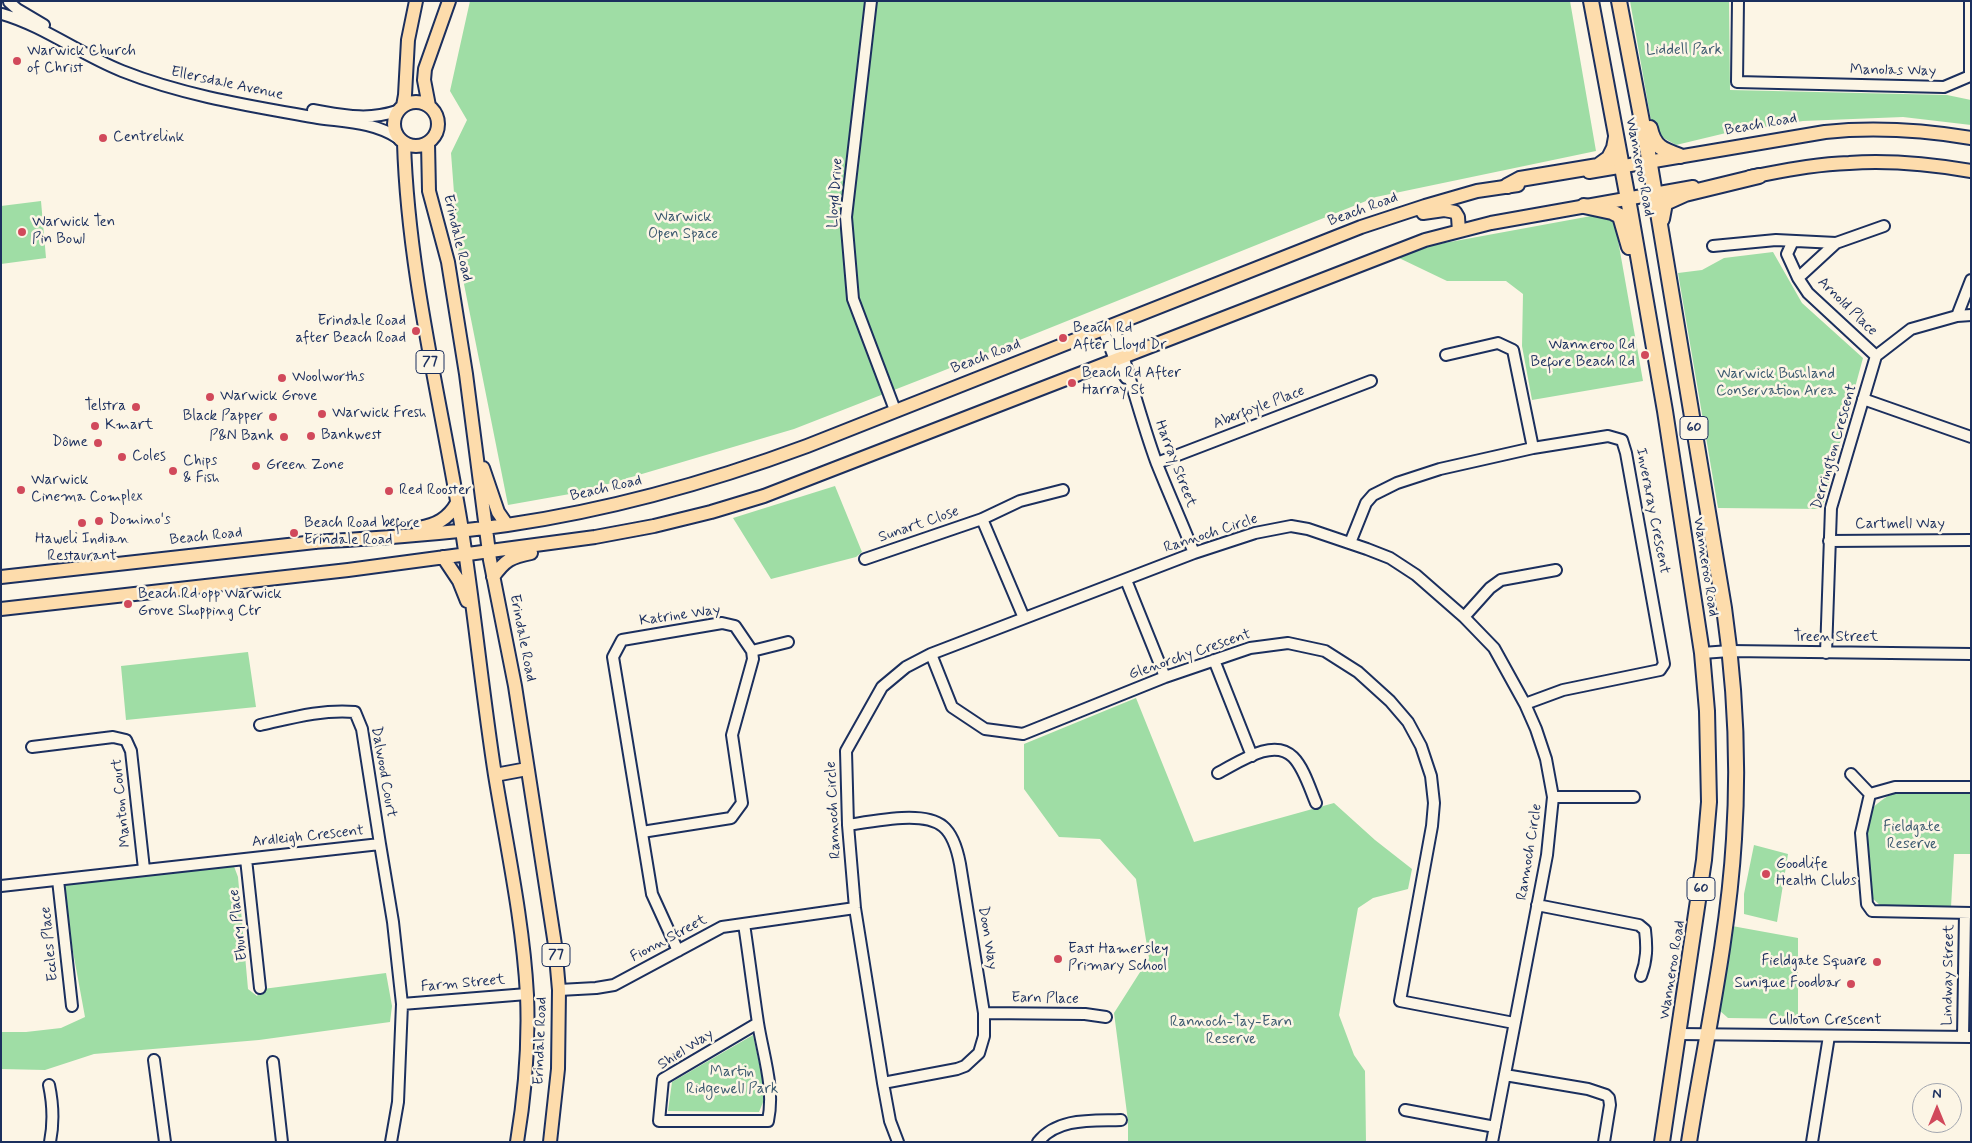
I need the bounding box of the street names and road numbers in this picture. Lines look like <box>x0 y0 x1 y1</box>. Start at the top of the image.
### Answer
street label: Manolas Way <box>1850 61 1936 81</box>
street label: Ellersdale Avenue <box>169 63 285 105</box>
street label: Beach Road <box>1723 110 1799 140</box>
street label: Wanneroo Road <box>1621 116 1657 218</box>
street label: Lloyd Drive <box>825 157 847 229</box>
street label: Beach Road <box>1326 189 1400 231</box>
street label: Erindale Road <box>438 193 476 283</box>
street label: Arnold Place <box>1813 274 1881 340</box>
street label: Beach Road <box>949 336 1023 378</box>
road number: 77 <box>416 351 444 374</box>
street label: Aberfoyle Place <box>1211 382 1307 434</box>
street label: Derrington Crescent <box>1809 382 1861 512</box>
road number: 60 <box>1680 416 1708 439</box>
street label: Harray Street <box>1150 418 1200 510</box>
street label: Inveraray Crescent <box>1631 446 1673 576</box>
street label: Beach Road <box>568 472 644 506</box>
street label: Sunart Close <box>876 503 962 547</box>
street label: Rannoch Circle <box>1162 510 1260 558</box>
street label: Wanneroo Road <box>1688 516 1722 618</box>
street label: Cartmell Way <box>1855 516 1945 534</box>
street label: Beach Road <box>169 524 243 550</box>
street label: Erindale Road <box>505 593 539 683</box>
street label: Katrine Way <box>638 601 722 631</box>
street label: Glenorchy Crescent <box>1127 626 1253 684</box>
street label: Treen Street <box>1794 629 1878 647</box>
street label: Dalwood Court <box>366 725 400 819</box>
street label: Manton Court <box>108 758 136 848</box>
street label: Rannoch Circle <box>822 761 846 859</box>
street label: Rannoch Circle <box>1513 802 1547 902</box>
street label: Ardleigh Crescent <box>251 822 365 852</box>
road number: 60 <box>1687 878 1715 901</box>
street label: Ebury Place <box>226 888 252 962</box>
street label: Doon Way <box>973 905 1001 971</box>
street label: Eccles Place <box>37 906 63 982</box>
street label: Fionn Street <box>628 911 710 967</box>
street label: Wanneroo Road <box>1656 919 1690 1021</box>
street label: Lindway Street <box>1939 924 1959 1026</box>
road number: 77 <box>542 944 570 966</box>
street label: Farm Street <box>420 971 506 997</box>
street label: Earn Place <box>1011 989 1079 1009</box>
street label: Erindale Road <box>530 996 552 1086</box>
street label: Culloton Crescent <box>1769 1012 1881 1030</box>
street label: Shiel Way <box>655 1025 717 1075</box>

